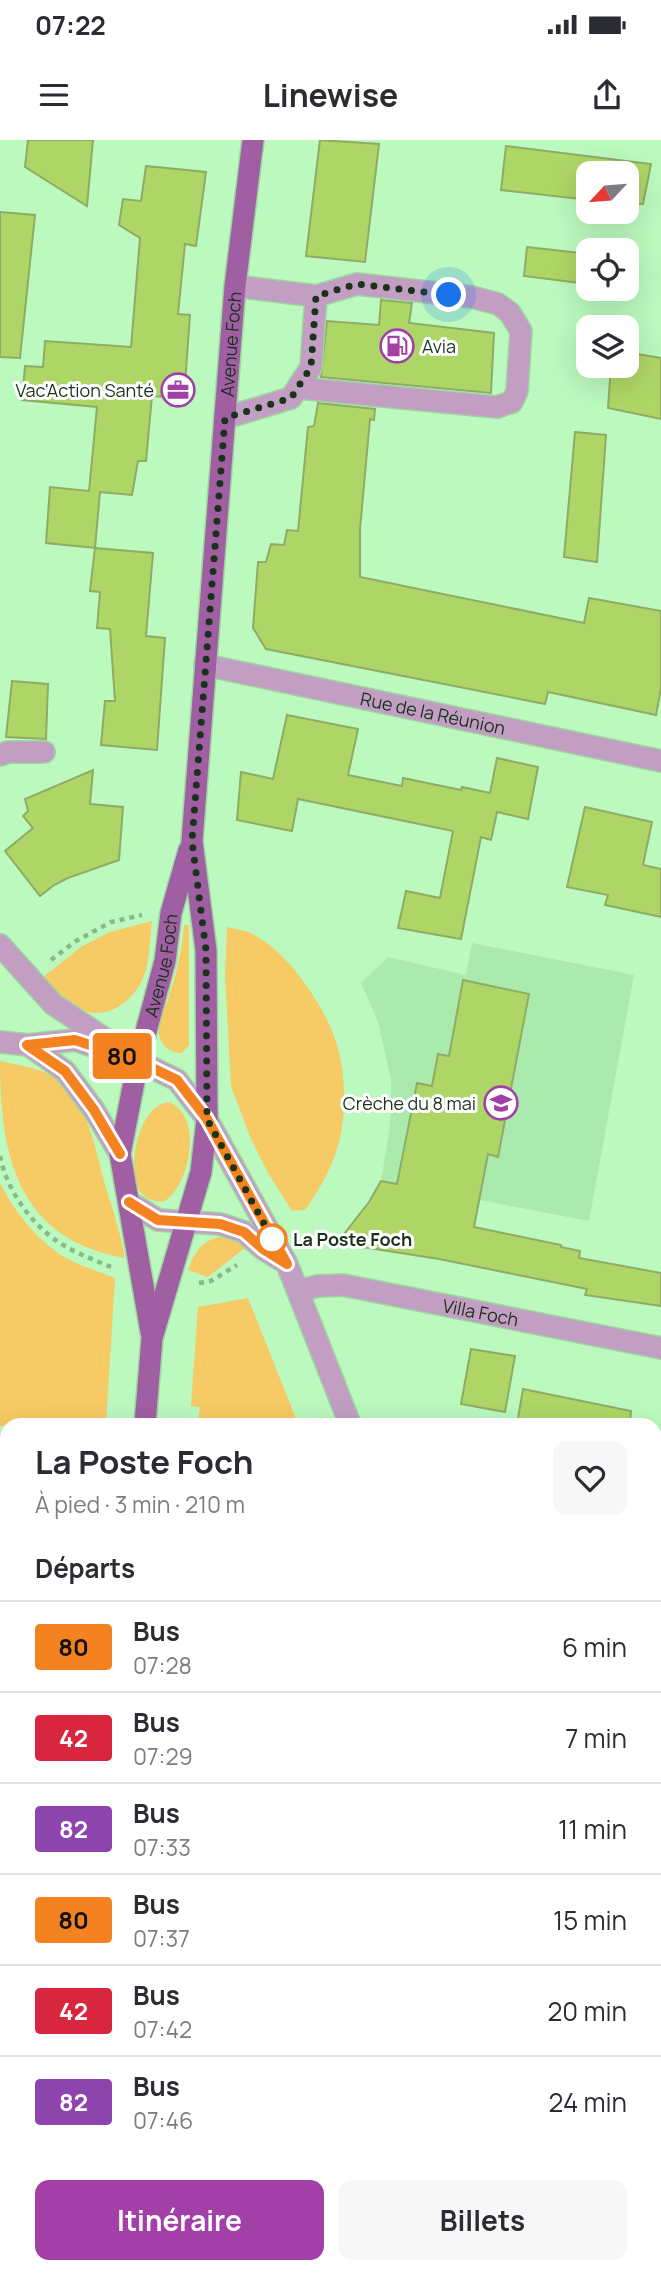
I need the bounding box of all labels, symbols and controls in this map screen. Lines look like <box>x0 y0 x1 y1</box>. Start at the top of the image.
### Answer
text: 07:22 <box>35 7 106 43</box>
text: Linewise <box>263 73 398 117</box>
icon: menu <box>35 76 73 114</box>
icon: share <box>588 76 626 114</box>
north arrow <box>576 161 639 224</box>
map controls <box>576 161 639 378</box>
button: locate <box>576 238 639 301</box>
your location <box>431 277 466 312</box>
street label: Avenue Foch <box>214 291 247 398</box>
button: layers <box>576 315 639 378</box>
fuel station icon: Avia <box>378 327 416 365</box>
place label: Avia <box>422 334 456 358</box>
office icon: Vac'Action Santé <box>159 371 197 409</box>
place label: Vac'Action Santé <box>15 378 154 402</box>
street label: Rue de la Réunion <box>358 686 508 740</box>
street label: Avenue Foch <box>138 912 183 1020</box>
line badge: 80 <box>90 1033 154 1079</box>
text: 80 <box>107 1039 137 1072</box>
school or university icon: Crèche du 8 mai <box>482 1084 520 1122</box>
place label: Crèche du 8 mai <box>343 1091 476 1115</box>
marker: La Poste Foch <box>257 1224 287 1254</box>
place label: La Poste Foch <box>293 1227 412 1251</box>
street label: Villa Foch <box>441 1293 521 1332</box>
text: La Poste Foch <box>35 1439 254 1484</box>
button: heart <box>553 1441 627 1515</box>
text: À pied · 3 min · 210 m <box>35 1488 245 1520</box>
text: Départs <box>35 1550 135 1586</box>
text: Bus <box>133 1613 180 1649</box>
text: 6 min <box>562 1629 627 1665</box>
text: 80 <box>58 1630 89 1663</box>
text: 07:28 <box>133 1649 192 1681</box>
text: Bus <box>133 1704 180 1740</box>
text: 7 min <box>565 1720 627 1756</box>
text: 42 <box>59 1721 88 1754</box>
text: 07:29 <box>133 1740 193 1772</box>
text: Bus <box>133 1795 180 1831</box>
text: 11 min <box>558 1811 627 1847</box>
text: 82 <box>59 1812 88 1845</box>
text: 07:33 <box>133 1831 191 1863</box>
text: Bus <box>133 1886 180 1922</box>
text: 15 min <box>553 1902 627 1938</box>
text: 80 <box>58 1903 89 1936</box>
text: 07:37 <box>133 1922 190 1954</box>
text: Bus <box>133 1977 180 2013</box>
text: 20 min <box>548 1993 627 2029</box>
text: 42 <box>59 1994 88 2027</box>
text: 07:42 <box>133 2013 192 2045</box>
text: Bus <box>133 2068 180 2104</box>
text: 24 min <box>549 2084 627 2120</box>
text: 82 <box>59 2085 88 2118</box>
text: 07:46 <box>133 2104 193 2136</box>
button: Itinéraire <box>35 2180 324 2260</box>
button: Billets <box>338 2180 627 2260</box>

